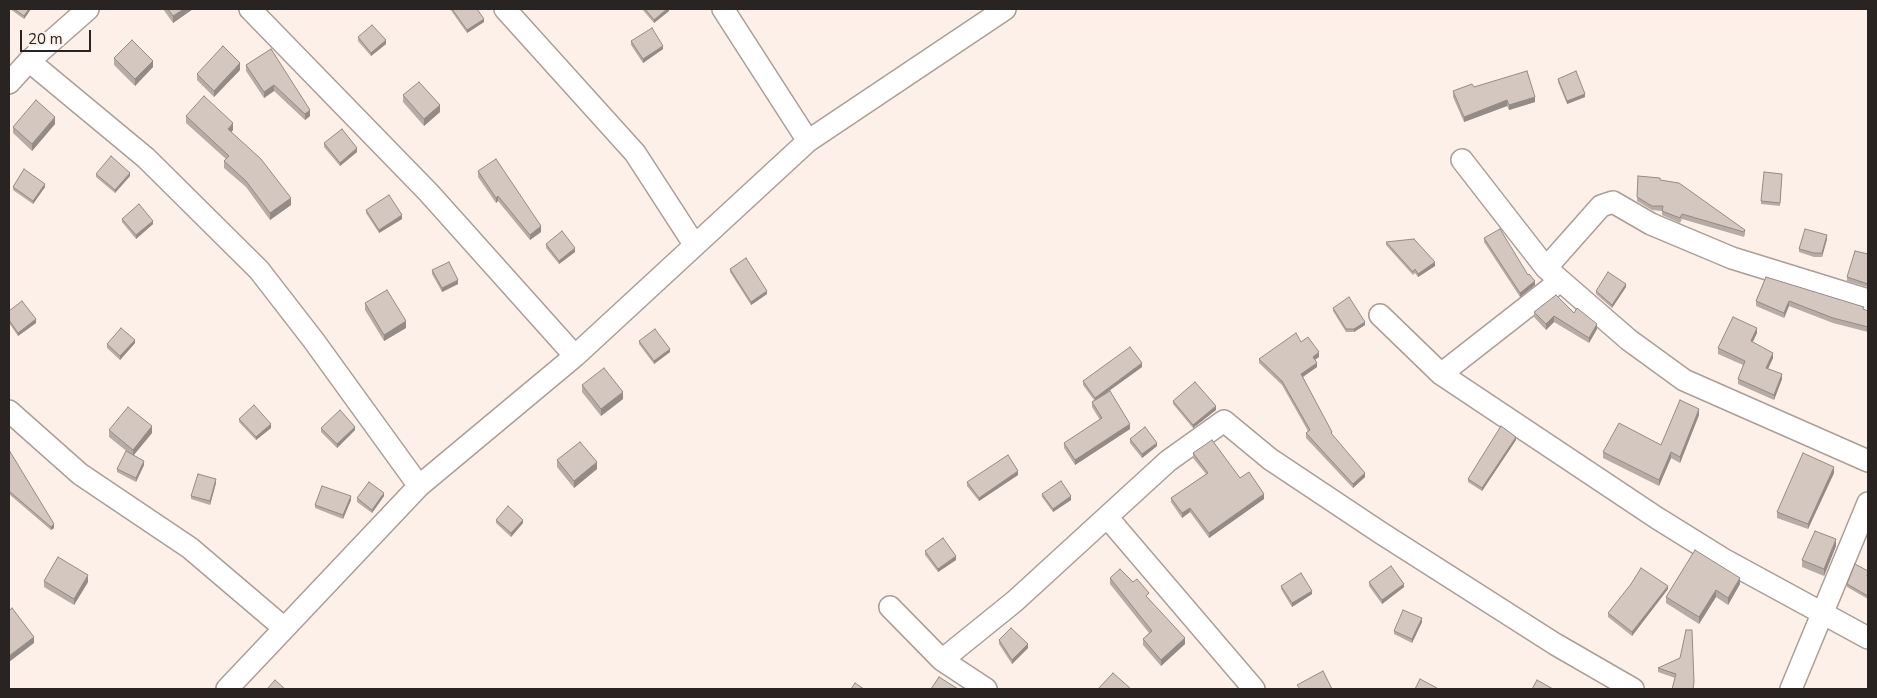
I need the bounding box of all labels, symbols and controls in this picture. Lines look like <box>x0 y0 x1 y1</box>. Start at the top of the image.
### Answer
scale bar <box>22 20 94 52</box>
text: 20 m <box>28 29 63 49</box>

